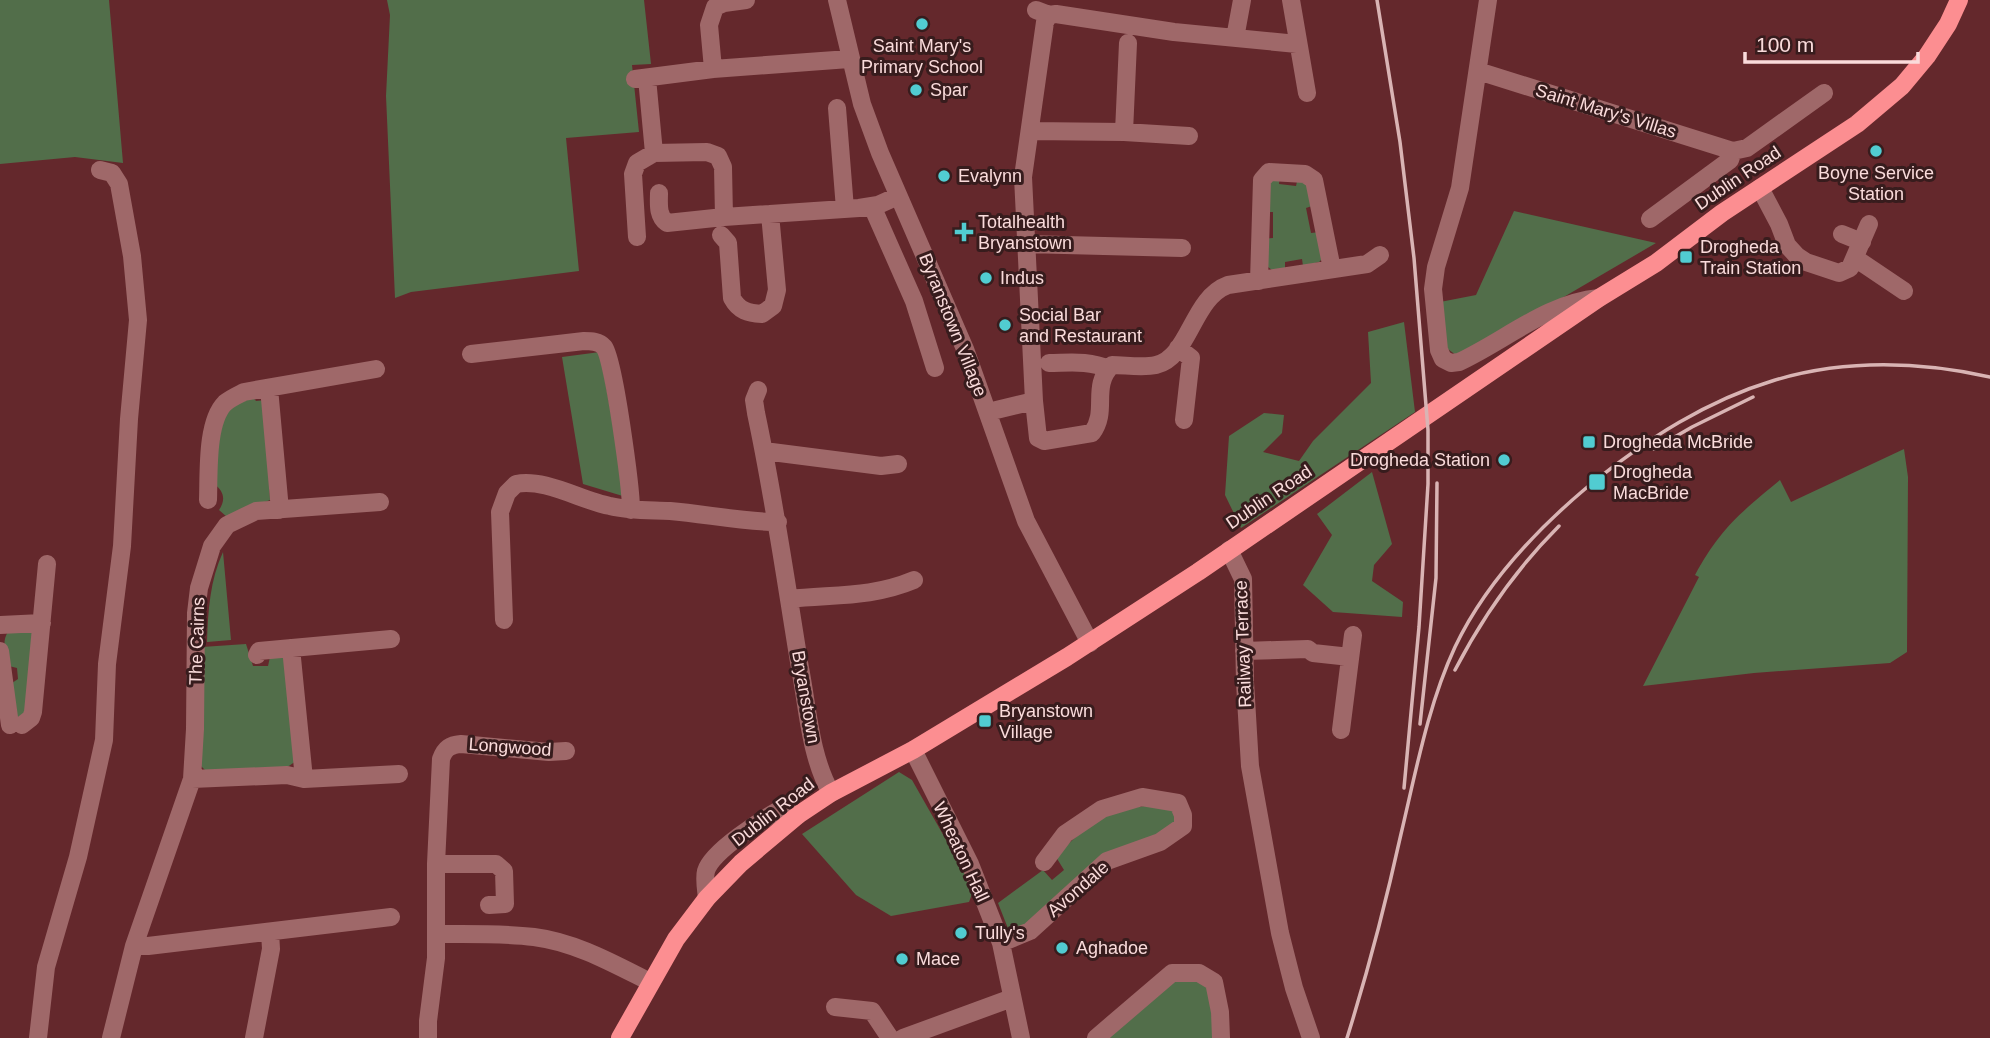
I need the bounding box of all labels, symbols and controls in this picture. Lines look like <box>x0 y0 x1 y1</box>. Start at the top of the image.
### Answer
marker: Saint Mary's Primary School <box>914 16 930 32</box>
scale bar <box>1745 21 1918 65</box>
text: 100 m <box>1756 33 1814 56</box>
place label: Saint Mary's Primary School <box>861 36 983 77</box>
place label: Spar <box>930 80 968 100</box>
street label: Saint Mary's Villas <box>1533 80 1679 142</box>
marker: Spar <box>908 82 924 98</box>
street label: Dublin Road <box>1691 142 1785 214</box>
marker: Boyne Service Station <box>1868 143 1884 159</box>
place label: Boyne Service Station <box>1818 163 1934 204</box>
place label: Evalynn <box>958 166 1022 186</box>
marker: Evalynn <box>936 168 952 184</box>
place label: Totalhealth Bryanstown <box>978 212 1072 253</box>
marker: Totalhealth Bryanstown <box>956 224 972 240</box>
place label: Drogheda Train Station <box>1700 237 1801 278</box>
marker: Drogheda Train Station <box>1678 249 1694 265</box>
street label: Byranstown Village <box>915 250 991 400</box>
place label: Indus <box>1000 268 1044 288</box>
marker: Indus <box>978 270 994 286</box>
place label: Social Bar and Restaurant <box>1019 305 1142 346</box>
marker: Social Bar and Restaurant <box>997 317 1013 333</box>
place label: Drogheda McBride <box>1603 432 1753 452</box>
marker: Drogheda McBride <box>1581 434 1597 450</box>
place label: Drogheda Station <box>1350 450 1490 470</box>
marker: Drogheda Station <box>1496 452 1512 468</box>
street label: Dublin Road <box>1222 461 1316 533</box>
place label: Drogheda MacBride <box>1613 462 1693 503</box>
marker: Drogheda MacBride <box>1587 472 1607 492</box>
street label: Railway Terrace <box>1231 580 1255 708</box>
street label: The Cairns <box>185 597 209 685</box>
street label: Bryanstown <box>788 649 824 745</box>
place label: Bryanstown Village <box>999 701 1093 742</box>
marker: Bryanstown Village <box>977 713 993 729</box>
street label: Longwood <box>468 734 552 760</box>
street label: Dublin Road <box>728 774 818 850</box>
street label: Wheaton Hall <box>929 799 993 905</box>
street label: Avondale <box>1043 857 1113 921</box>
place label: Tully's <box>975 923 1025 943</box>
marker: Tully's <box>953 925 969 941</box>
place label: Aghadoe <box>1076 938 1148 958</box>
marker: Aghadoe <box>1054 940 1070 956</box>
place label: Mace <box>916 949 960 969</box>
marker: Mace <box>894 951 910 967</box>

